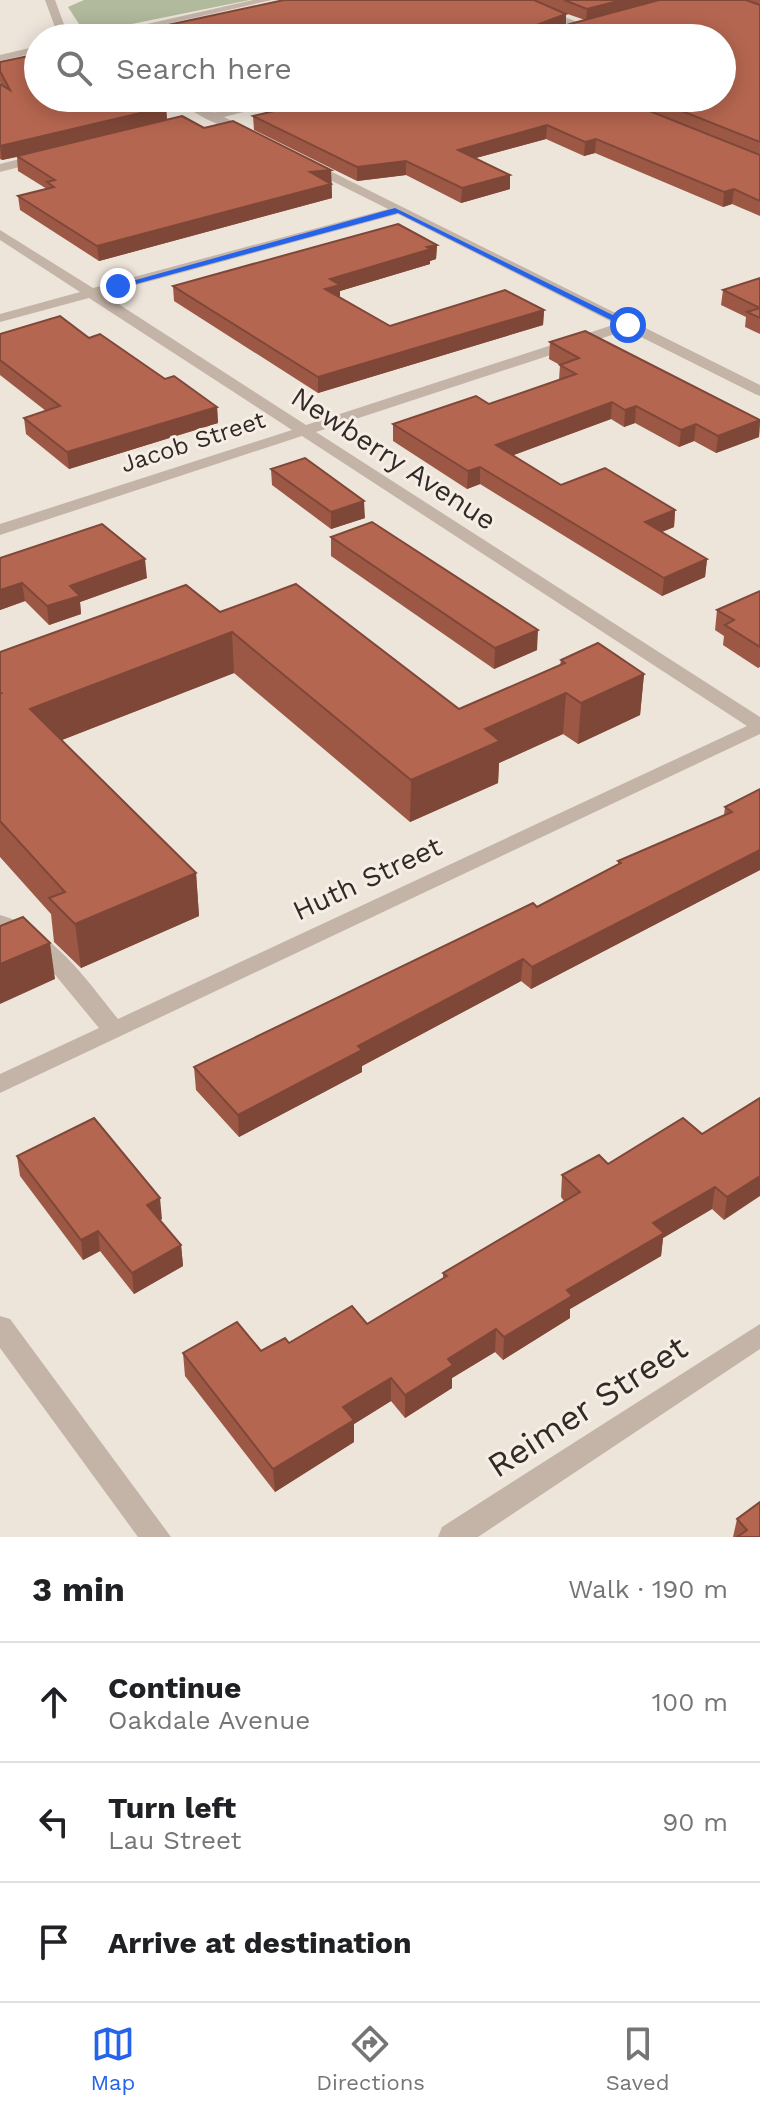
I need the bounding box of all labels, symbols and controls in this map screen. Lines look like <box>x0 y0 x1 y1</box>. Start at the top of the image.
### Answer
search box <box>24 24 736 112</box>
icon: search <box>52 46 96 90</box>
text: Search here <box>116 51 292 86</box>
route end <box>100 268 136 304</box>
route start <box>610 307 646 343</box>
street label: Newberry Avenue <box>285 380 502 537</box>
street label: Jacob Street <box>117 405 269 479</box>
street label: Huth Street <box>288 829 447 927</box>
street label: Reimer Street <box>480 1327 694 1485</box>
text: 3 min <box>32 1569 125 1609</box>
text: Walk · 190 m <box>568 1574 728 1604</box>
text: Continue <box>108 1670 241 1705</box>
icon: ahead <box>32 1680 76 1724</box>
text: 100 m <box>652 1687 728 1717</box>
text: Oakdale Avenue <box>108 1705 310 1735</box>
text: Turn left <box>108 1790 236 1825</box>
icon: left <box>32 1800 76 1844</box>
text: 90 m <box>662 1807 728 1837</box>
text: Lau Street <box>108 1825 241 1855</box>
icon: arrive <box>32 1920 76 1964</box>
text: Arrive at destination <box>108 1925 412 1960</box>
tab: Map <box>90 2022 135 2095</box>
tab: Directions <box>316 2022 425 2095</box>
tab: Saved <box>606 2022 670 2095</box>

